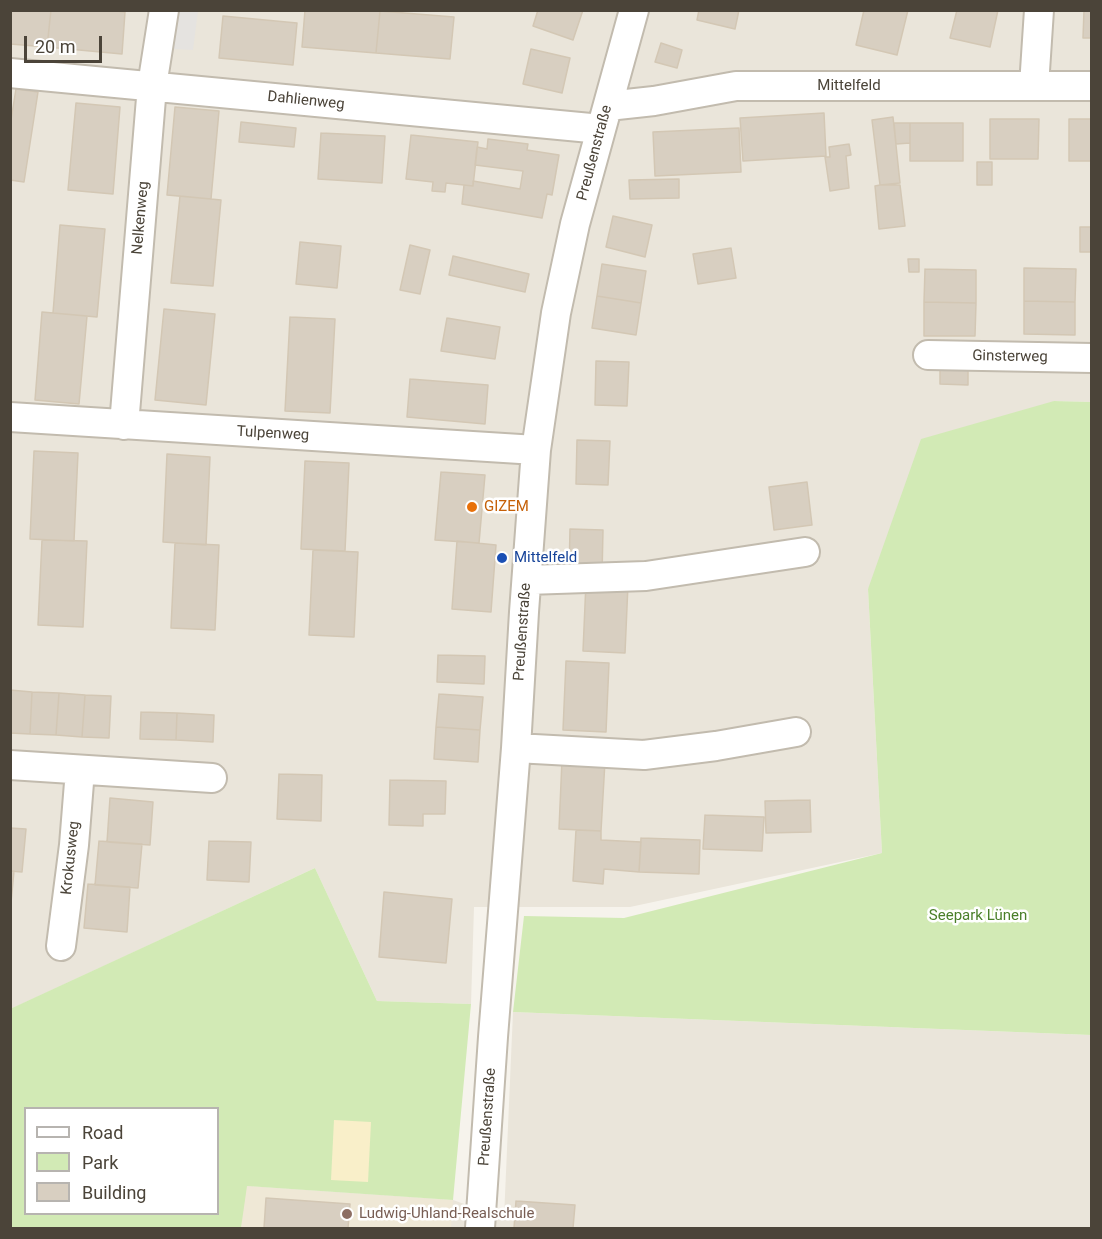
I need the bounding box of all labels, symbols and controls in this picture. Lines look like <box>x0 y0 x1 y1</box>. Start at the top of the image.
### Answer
scale bar <box>27 24 105 62</box>
text: 20 m <box>35 36 75 57</box>
street label: Mittelfeld <box>817 77 881 95</box>
street label: Dahlienweg <box>267 88 345 114</box>
street label: Preußenstraße <box>574 103 616 203</box>
street label: Nelkenweg <box>129 181 153 255</box>
street label: Ginsterweg <box>972 347 1048 367</box>
street label: Tulpenweg <box>236 423 310 445</box>
place label: GIZEM <box>484 498 529 516</box>
marker: GIZEM <box>465 500 479 514</box>
place label: Mittelfeld <box>514 549 577 567</box>
marker: Mittelfeld <box>495 551 509 565</box>
street label: Preußenstraße <box>511 582 535 682</box>
street label: Krokusweg <box>58 820 84 896</box>
park label: Seepark Lünen <box>929 907 1027 925</box>
street label: Preußenstraße <box>476 1067 500 1167</box>
legend <box>24 1107 219 1215</box>
text: Road <box>82 1122 123 1143</box>
text: Park <box>82 1152 118 1173</box>
text: Building <box>82 1182 146 1203</box>
place label: Ludwig-Uhland-Realschule <box>359 1205 534 1223</box>
marker: Ludwig-Uhland-Realschule <box>340 1207 354 1221</box>

